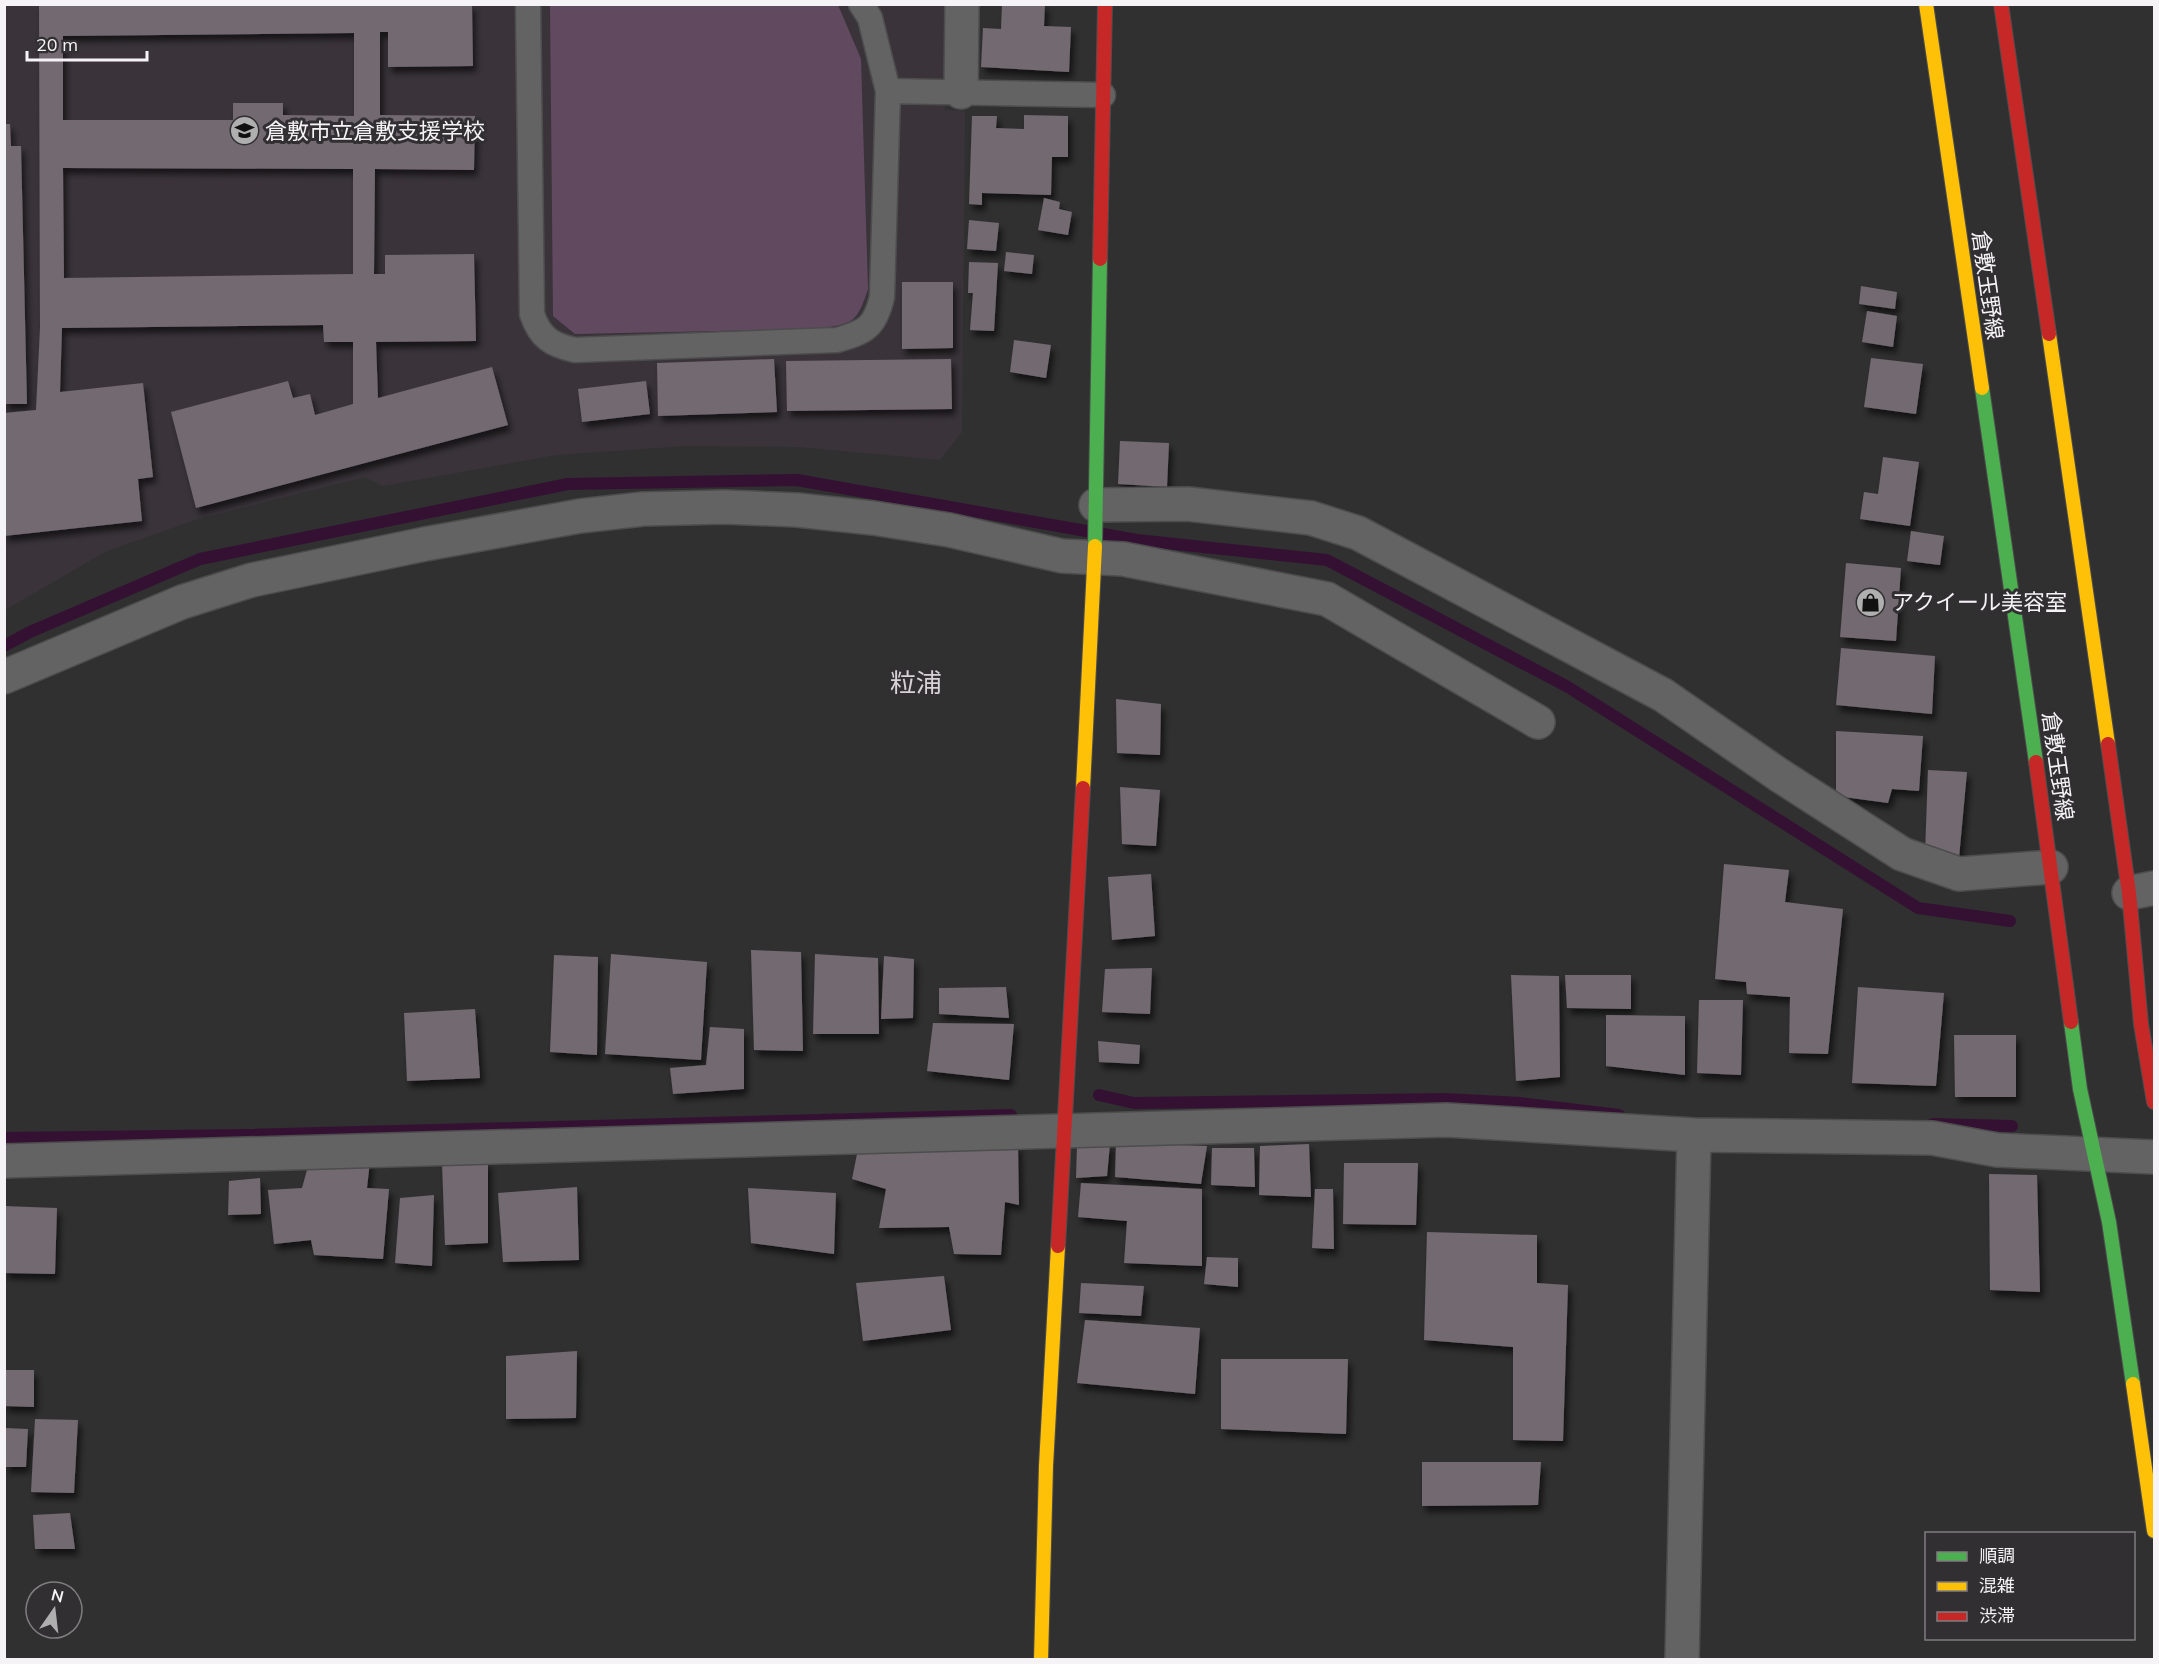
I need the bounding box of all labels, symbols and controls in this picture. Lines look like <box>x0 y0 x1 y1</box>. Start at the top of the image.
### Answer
scale bar <box>27 24 147 62</box>
text: 20 m <box>36 33 78 56</box>
school or university icon: 倉敷市立倉敷支援学校 <box>228 115 260 147</box>
place label: 倉敷市立倉敷支援学校 <box>265 117 485 145</box>
street label: 倉敷玉野線 <box>1966 229 2010 341</box>
shop icon: アクイール美容室 <box>1855 586 1887 618</box>
place label: アクイール美容室 <box>1892 588 2067 616</box>
district label: 粒浦 <box>890 666 942 699</box>
street label: 倉敷玉野線 <box>2036 710 2080 822</box>
legend <box>1925 1532 2135 1640</box>
text: 順調 <box>1979 1544 2015 1567</box>
text: 混雑 <box>1979 1574 2015 1597</box>
north arrow <box>24 1580 84 1640</box>
text: N <box>49 1584 66 1607</box>
text: 渋滞 <box>1979 1604 2015 1627</box>

